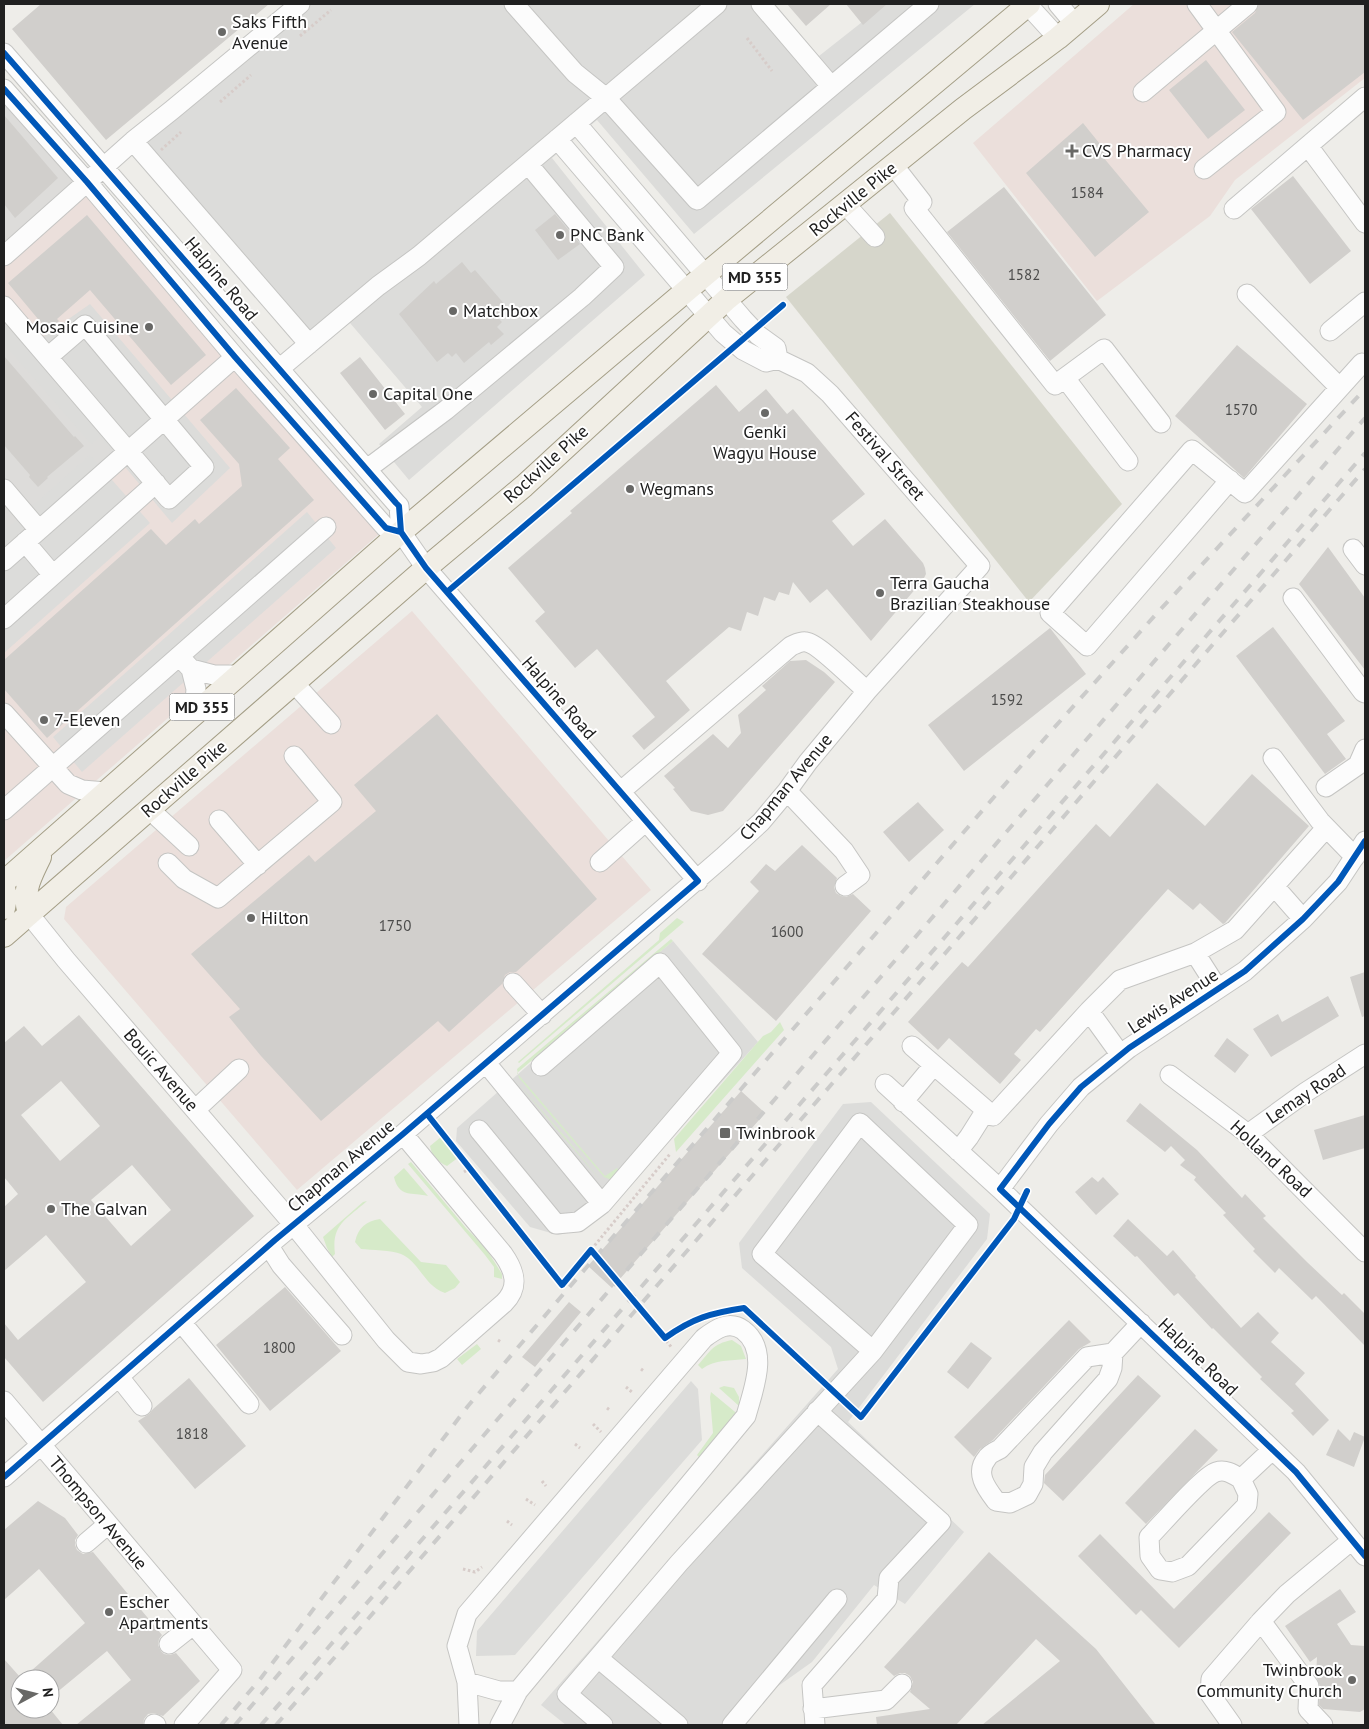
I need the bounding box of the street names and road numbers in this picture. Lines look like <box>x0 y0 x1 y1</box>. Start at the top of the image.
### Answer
street label: Rockville Pike <box>804 156 901 241</box>
street label: Halpine Road <box>180 232 263 325</box>
road number: MD 355 <box>722 264 788 290</box>
street label: Festival Street <box>840 406 930 505</box>
street label: Rockville Pike <box>498 419 593 508</box>
street label: Halpine Road <box>517 651 602 744</box>
road number: MD 355 <box>170 694 234 720</box>
street label: Chapman Avenue <box>734 728 837 845</box>
street label: Rockville Pike <box>136 735 231 822</box>
street label: Lewis Avenue <box>1123 963 1222 1038</box>
street label: Bouic Avenue <box>119 1023 204 1116</box>
street label: Lemay Road <box>1261 1058 1350 1129</box>
street label: Chapman Avenue <box>282 1114 399 1217</box>
street label: Holland Road <box>1226 1115 1317 1202</box>
street label: Halpine Road <box>1153 1313 1243 1401</box>
street label: Thompson Avenue <box>44 1451 153 1574</box>

